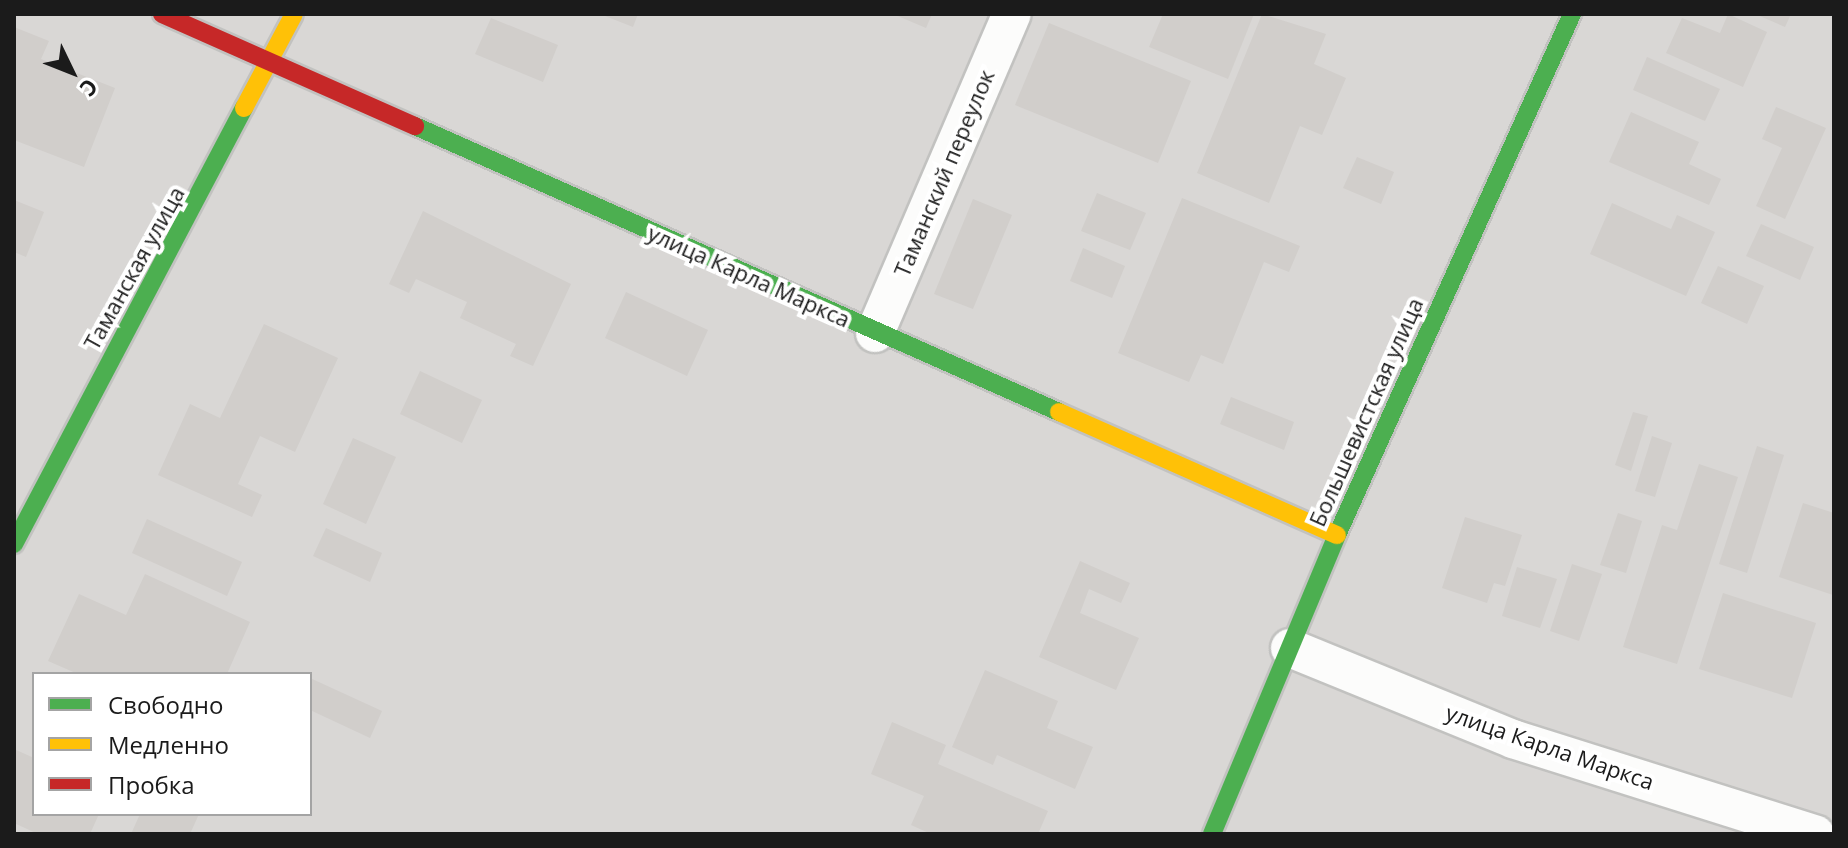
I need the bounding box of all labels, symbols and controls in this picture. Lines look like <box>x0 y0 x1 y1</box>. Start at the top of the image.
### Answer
north arrow <box>32 32 112 112</box>
street label: Таманский переулок <box>888 66 1000 280</box>
text: С <box>74 73 105 104</box>
street label: Таманская улица <box>78 182 190 354</box>
street label: улица Карла Маркса <box>644 219 854 333</box>
street label: Большевистская улица <box>1304 294 1428 530</box>
legend <box>32 672 312 816</box>
text: Свободно <box>108 688 223 721</box>
street label: улица Карла Маркса <box>1442 699 1658 795</box>
text: Медленно <box>108 728 229 761</box>
text: Пробка <box>108 768 195 801</box>

